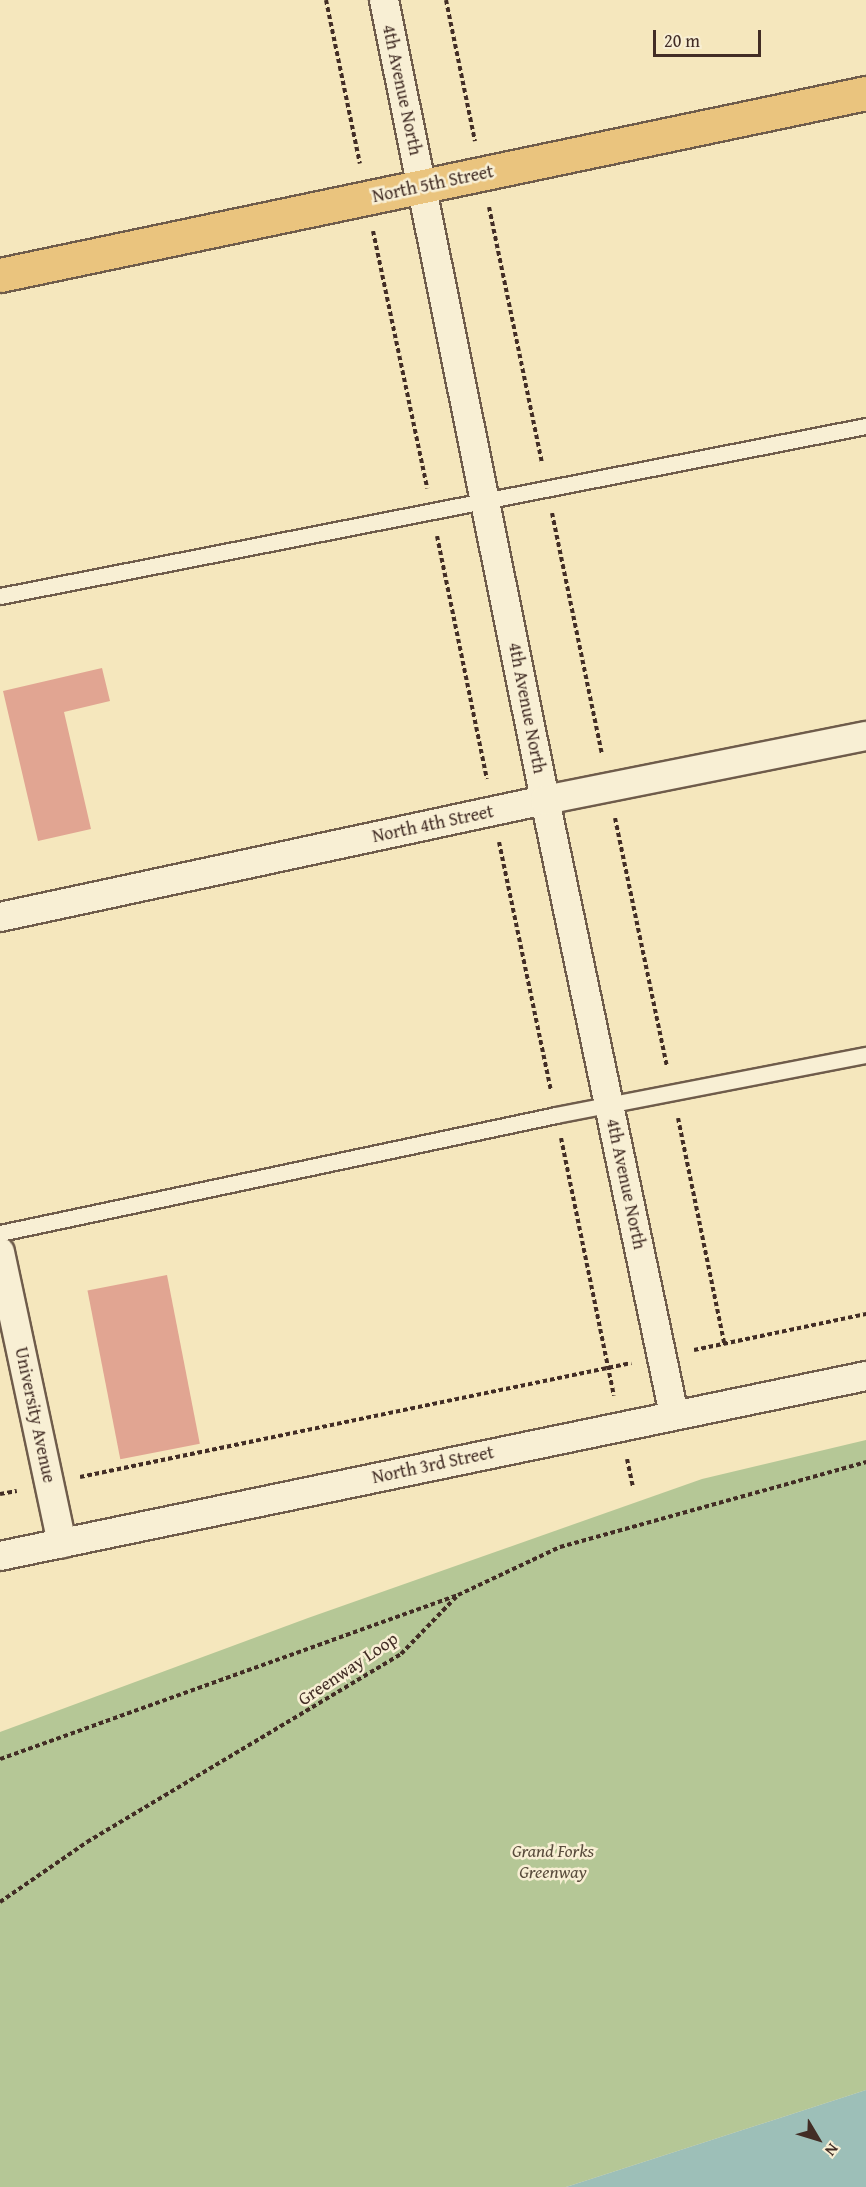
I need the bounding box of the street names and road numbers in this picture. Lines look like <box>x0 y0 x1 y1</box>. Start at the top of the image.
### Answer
street label: 4th Avenue North <box>378 23 426 157</box>
street label: North 5th Street <box>370 161 496 207</box>
street label: 4th Avenue North <box>504 641 550 775</box>
street label: North 4th Street <box>370 801 496 847</box>
street label: 4th Avenue North <box>602 1117 650 1251</box>
street label: University Avenue <box>10 1345 60 1485</box>
street label: North 3rd Street <box>370 1442 496 1488</box>
street label: Greenway Loop <box>294 1628 402 1710</box>

